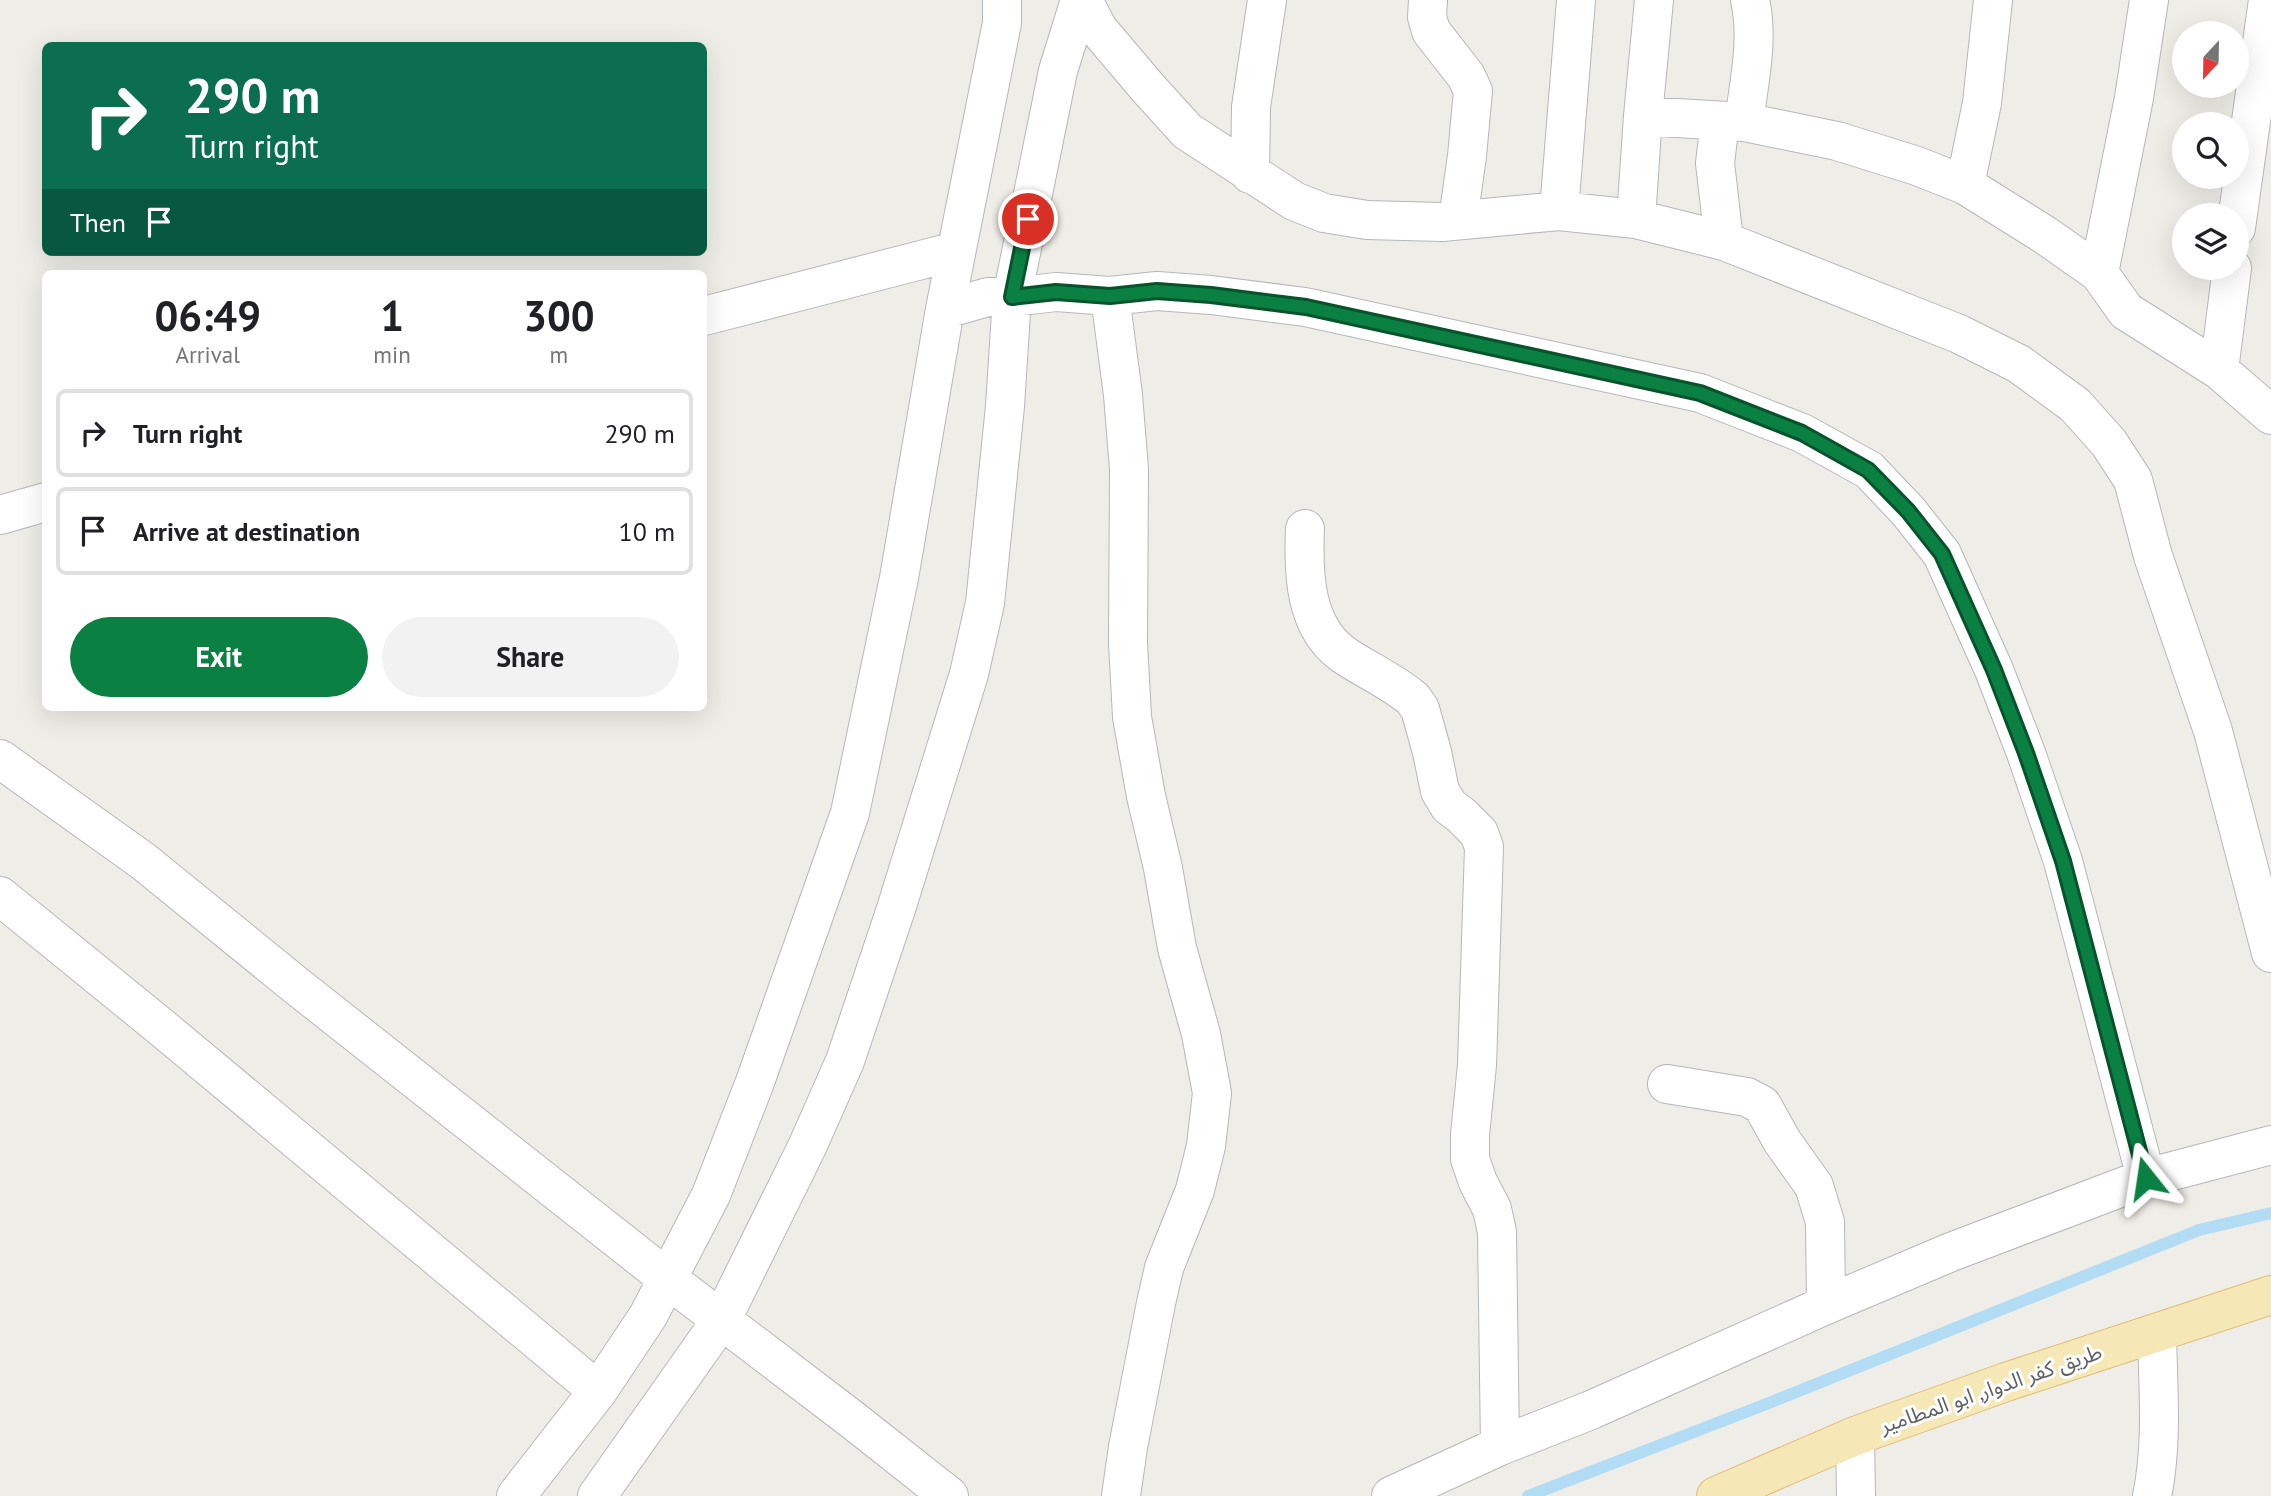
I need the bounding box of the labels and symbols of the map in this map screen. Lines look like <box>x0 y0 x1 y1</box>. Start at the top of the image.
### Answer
north arrow <box>2172 21 2249 98</box>
pin <box>998 189 1058 249</box>
position arrow <box>2109 1141 2183 1215</box>
street label: طريق كفر الدوار, ابو المطامير <box>1875 1338 2105 1440</box>

